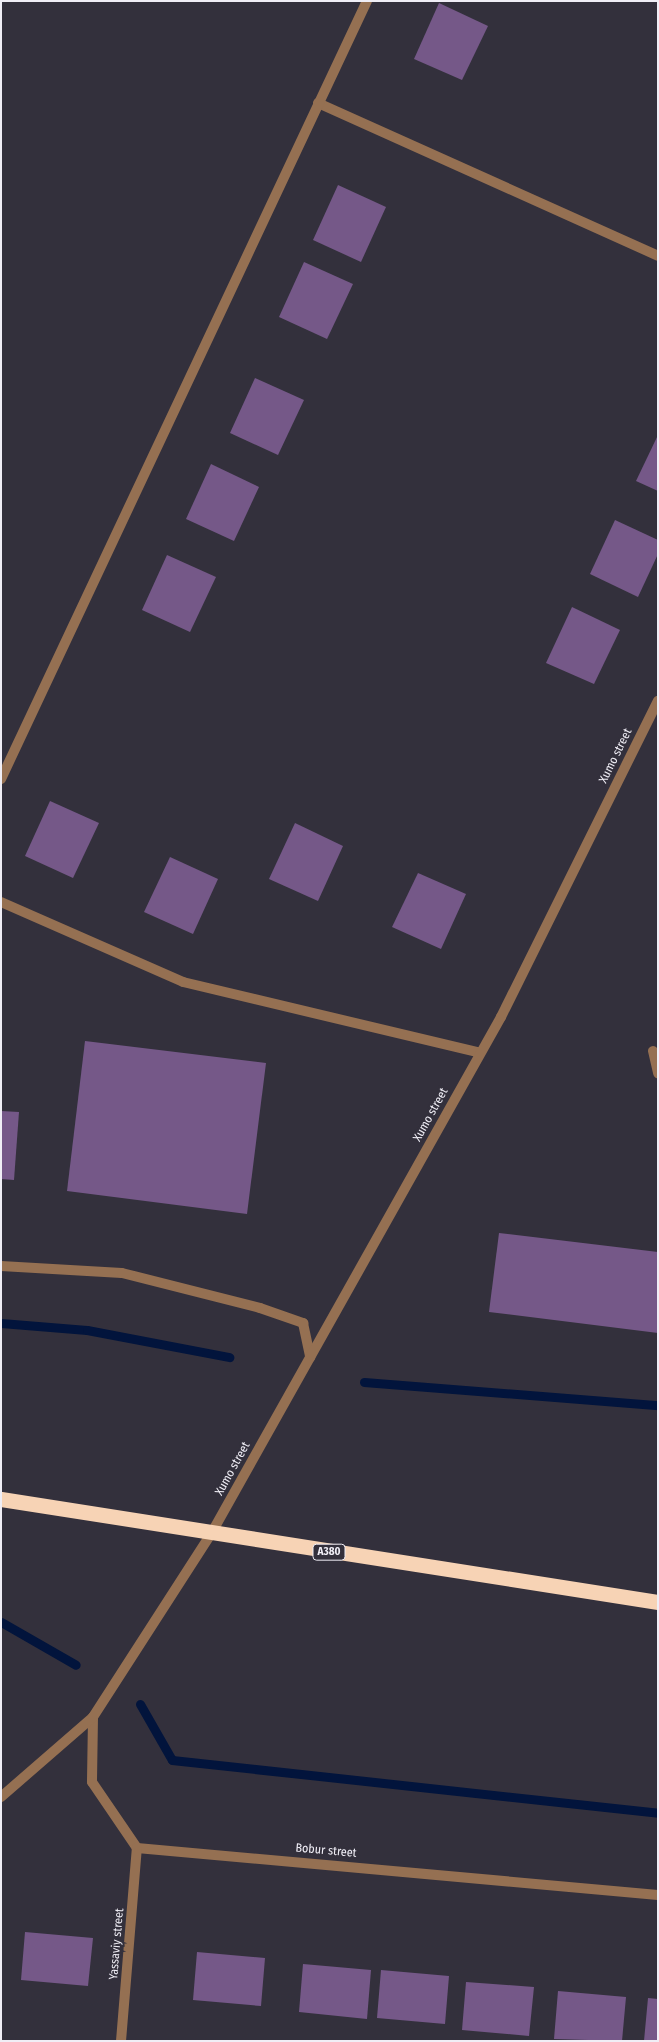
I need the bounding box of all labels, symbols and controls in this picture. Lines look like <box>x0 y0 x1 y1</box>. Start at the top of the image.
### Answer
street label: Xumo street <box>597 726 635 786</box>
street label: Xumo street <box>410 1086 452 1144</box>
street label: Xumo street <box>212 1440 254 1498</box>
road number: A380 <box>312 1544 346 1560</box>
street label: Bobur street <box>295 1841 357 1861</box>
street label: Yassaviy street <box>107 1908 127 1980</box>

